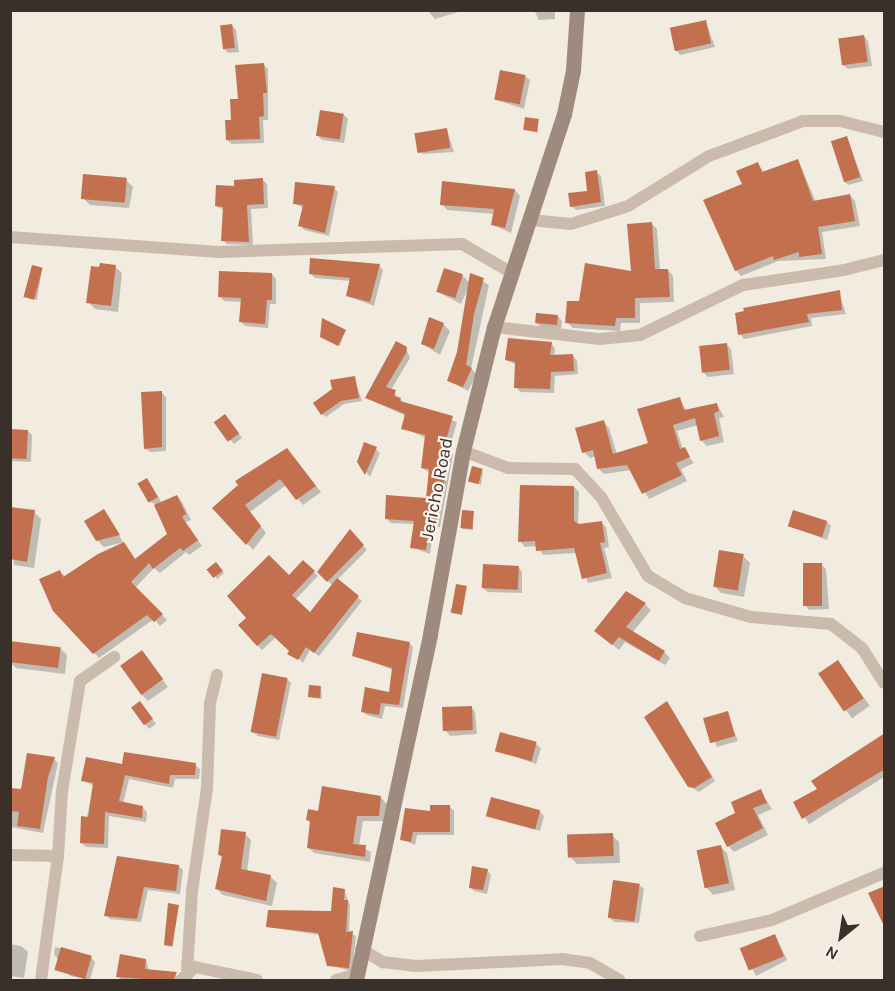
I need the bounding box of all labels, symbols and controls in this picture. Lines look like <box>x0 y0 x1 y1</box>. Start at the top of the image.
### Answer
street label: Jericho Road <box>416 436 458 542</box>
north arrow <box>811 907 871 967</box>
text: N <box>822 942 841 964</box>

